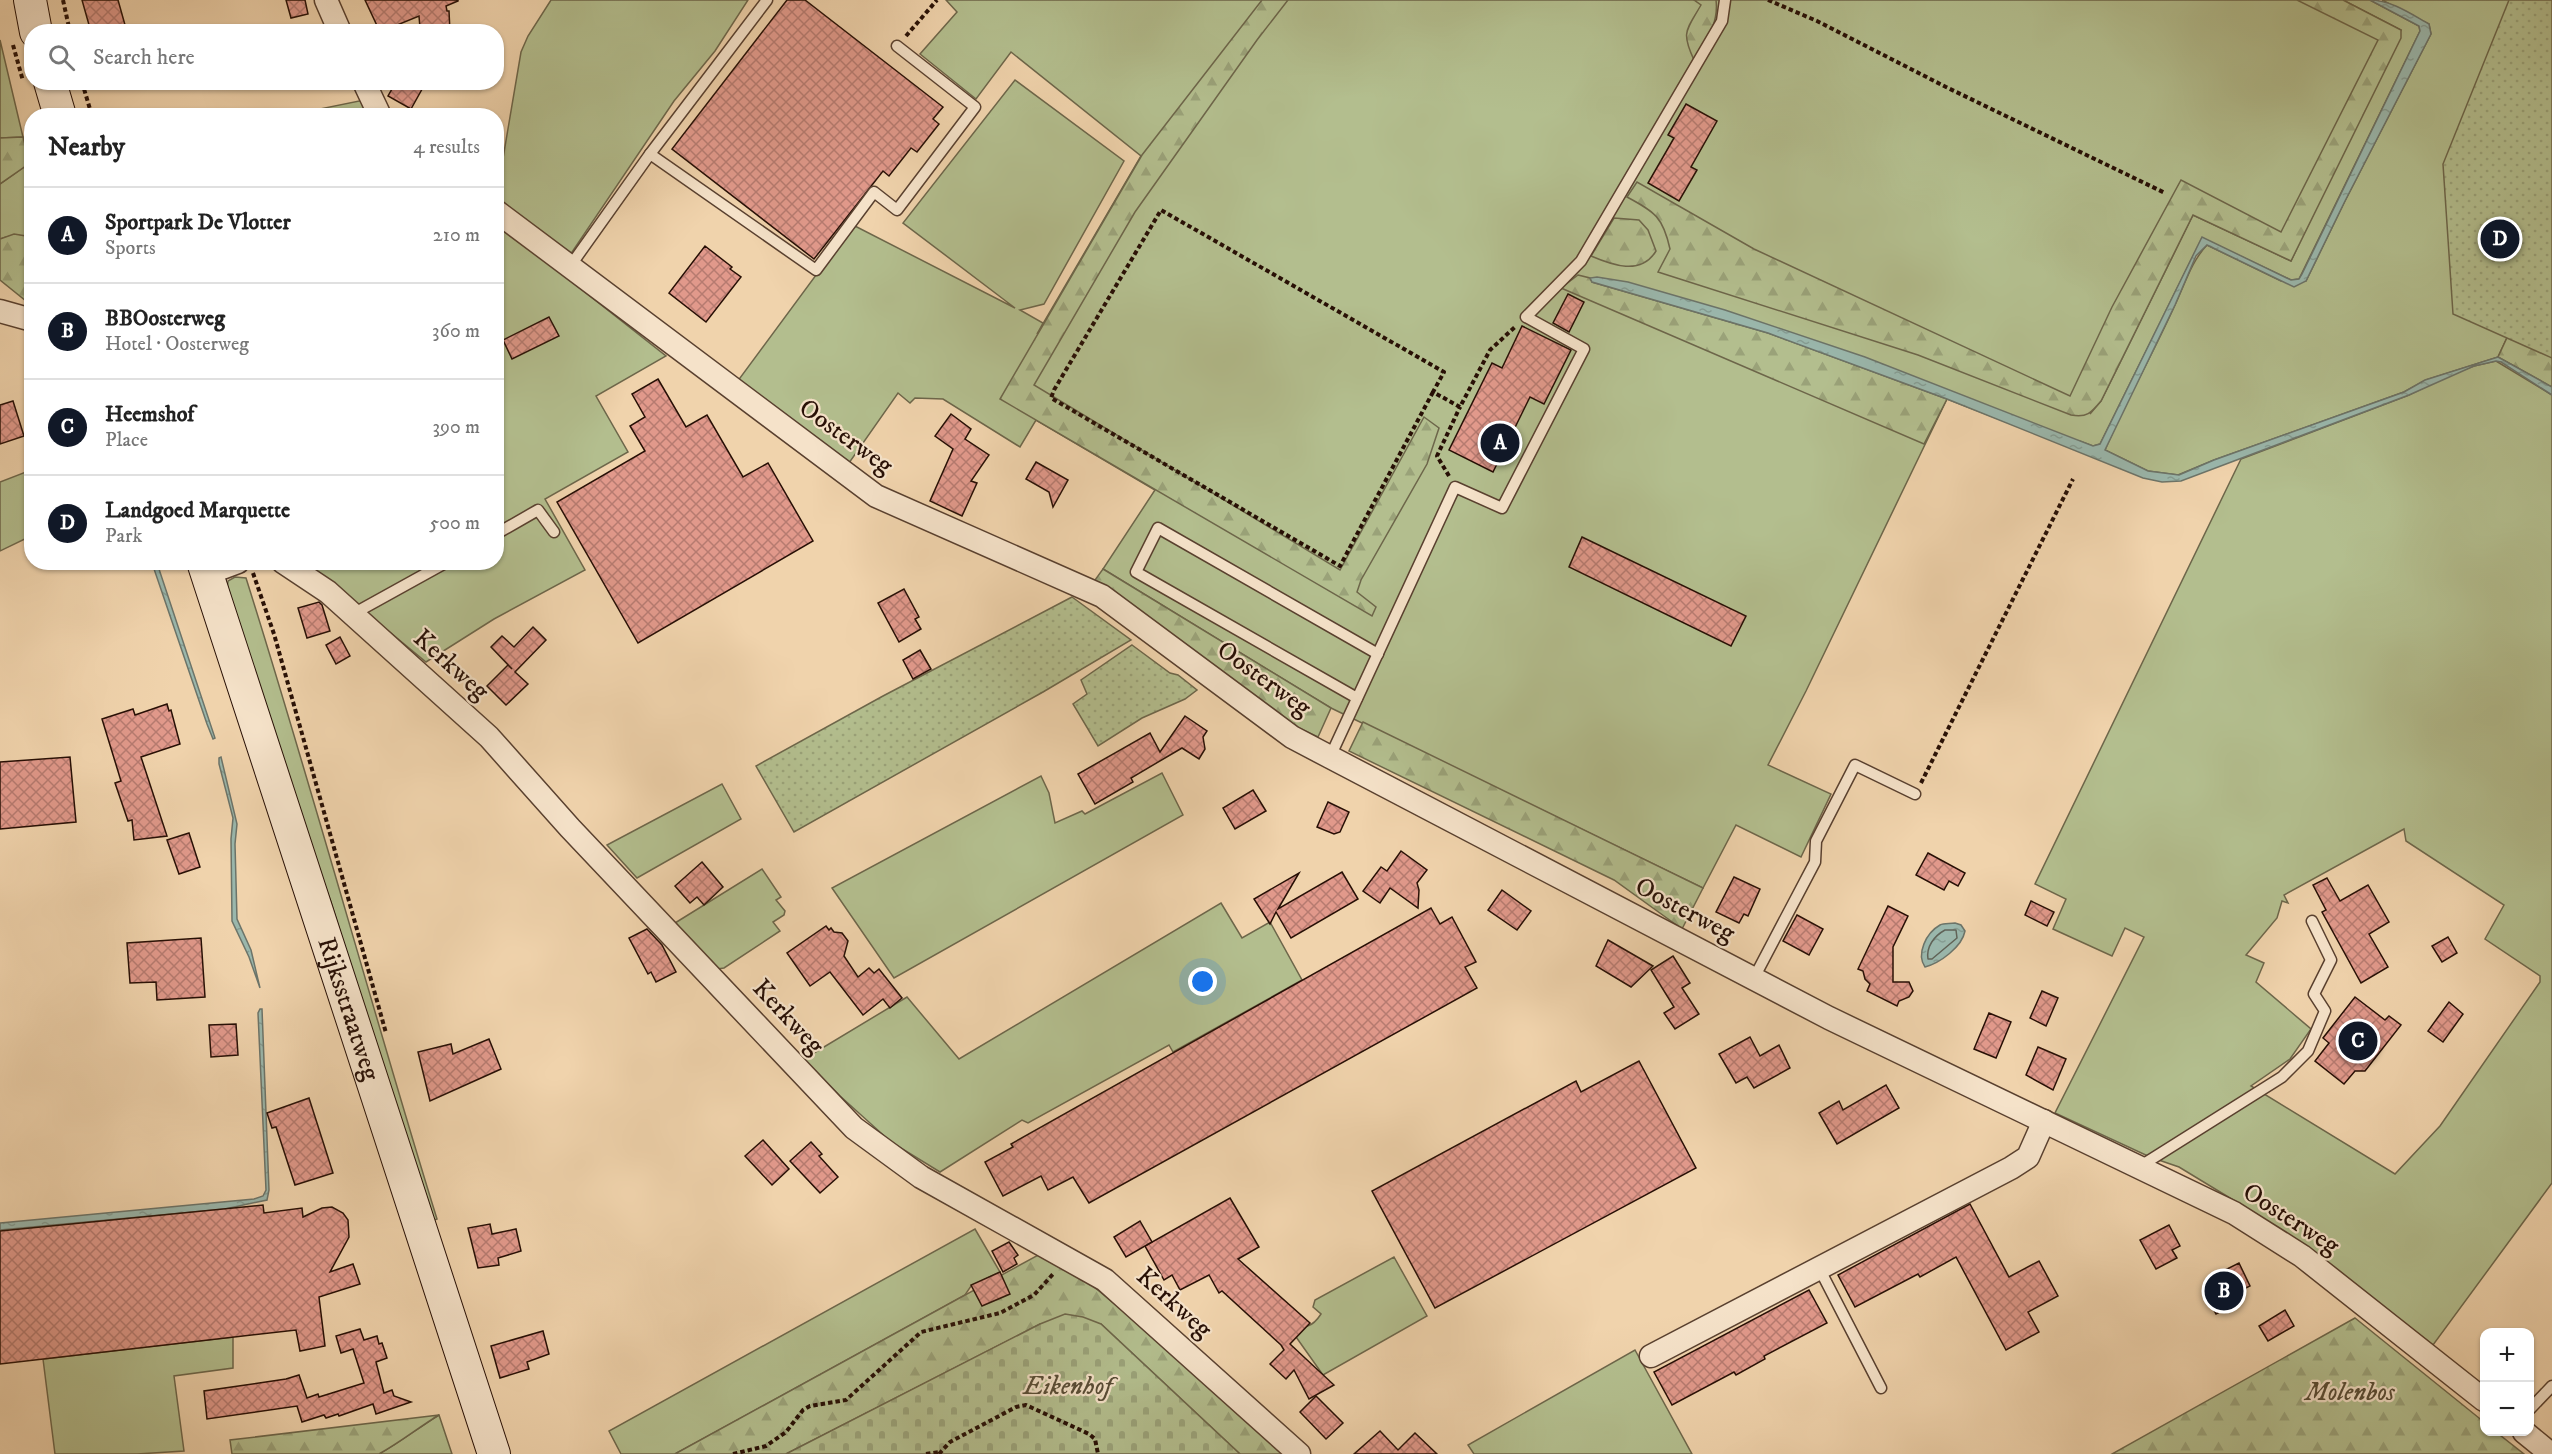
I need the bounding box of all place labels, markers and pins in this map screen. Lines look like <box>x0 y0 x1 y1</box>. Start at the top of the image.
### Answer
pin: D <box>2480 216 2520 262</box>
pin: A <box>1480 420 1520 466</box>
pin: C <box>2338 1018 2378 1064</box>
pin: B <box>2204 1268 2244 1314</box>

